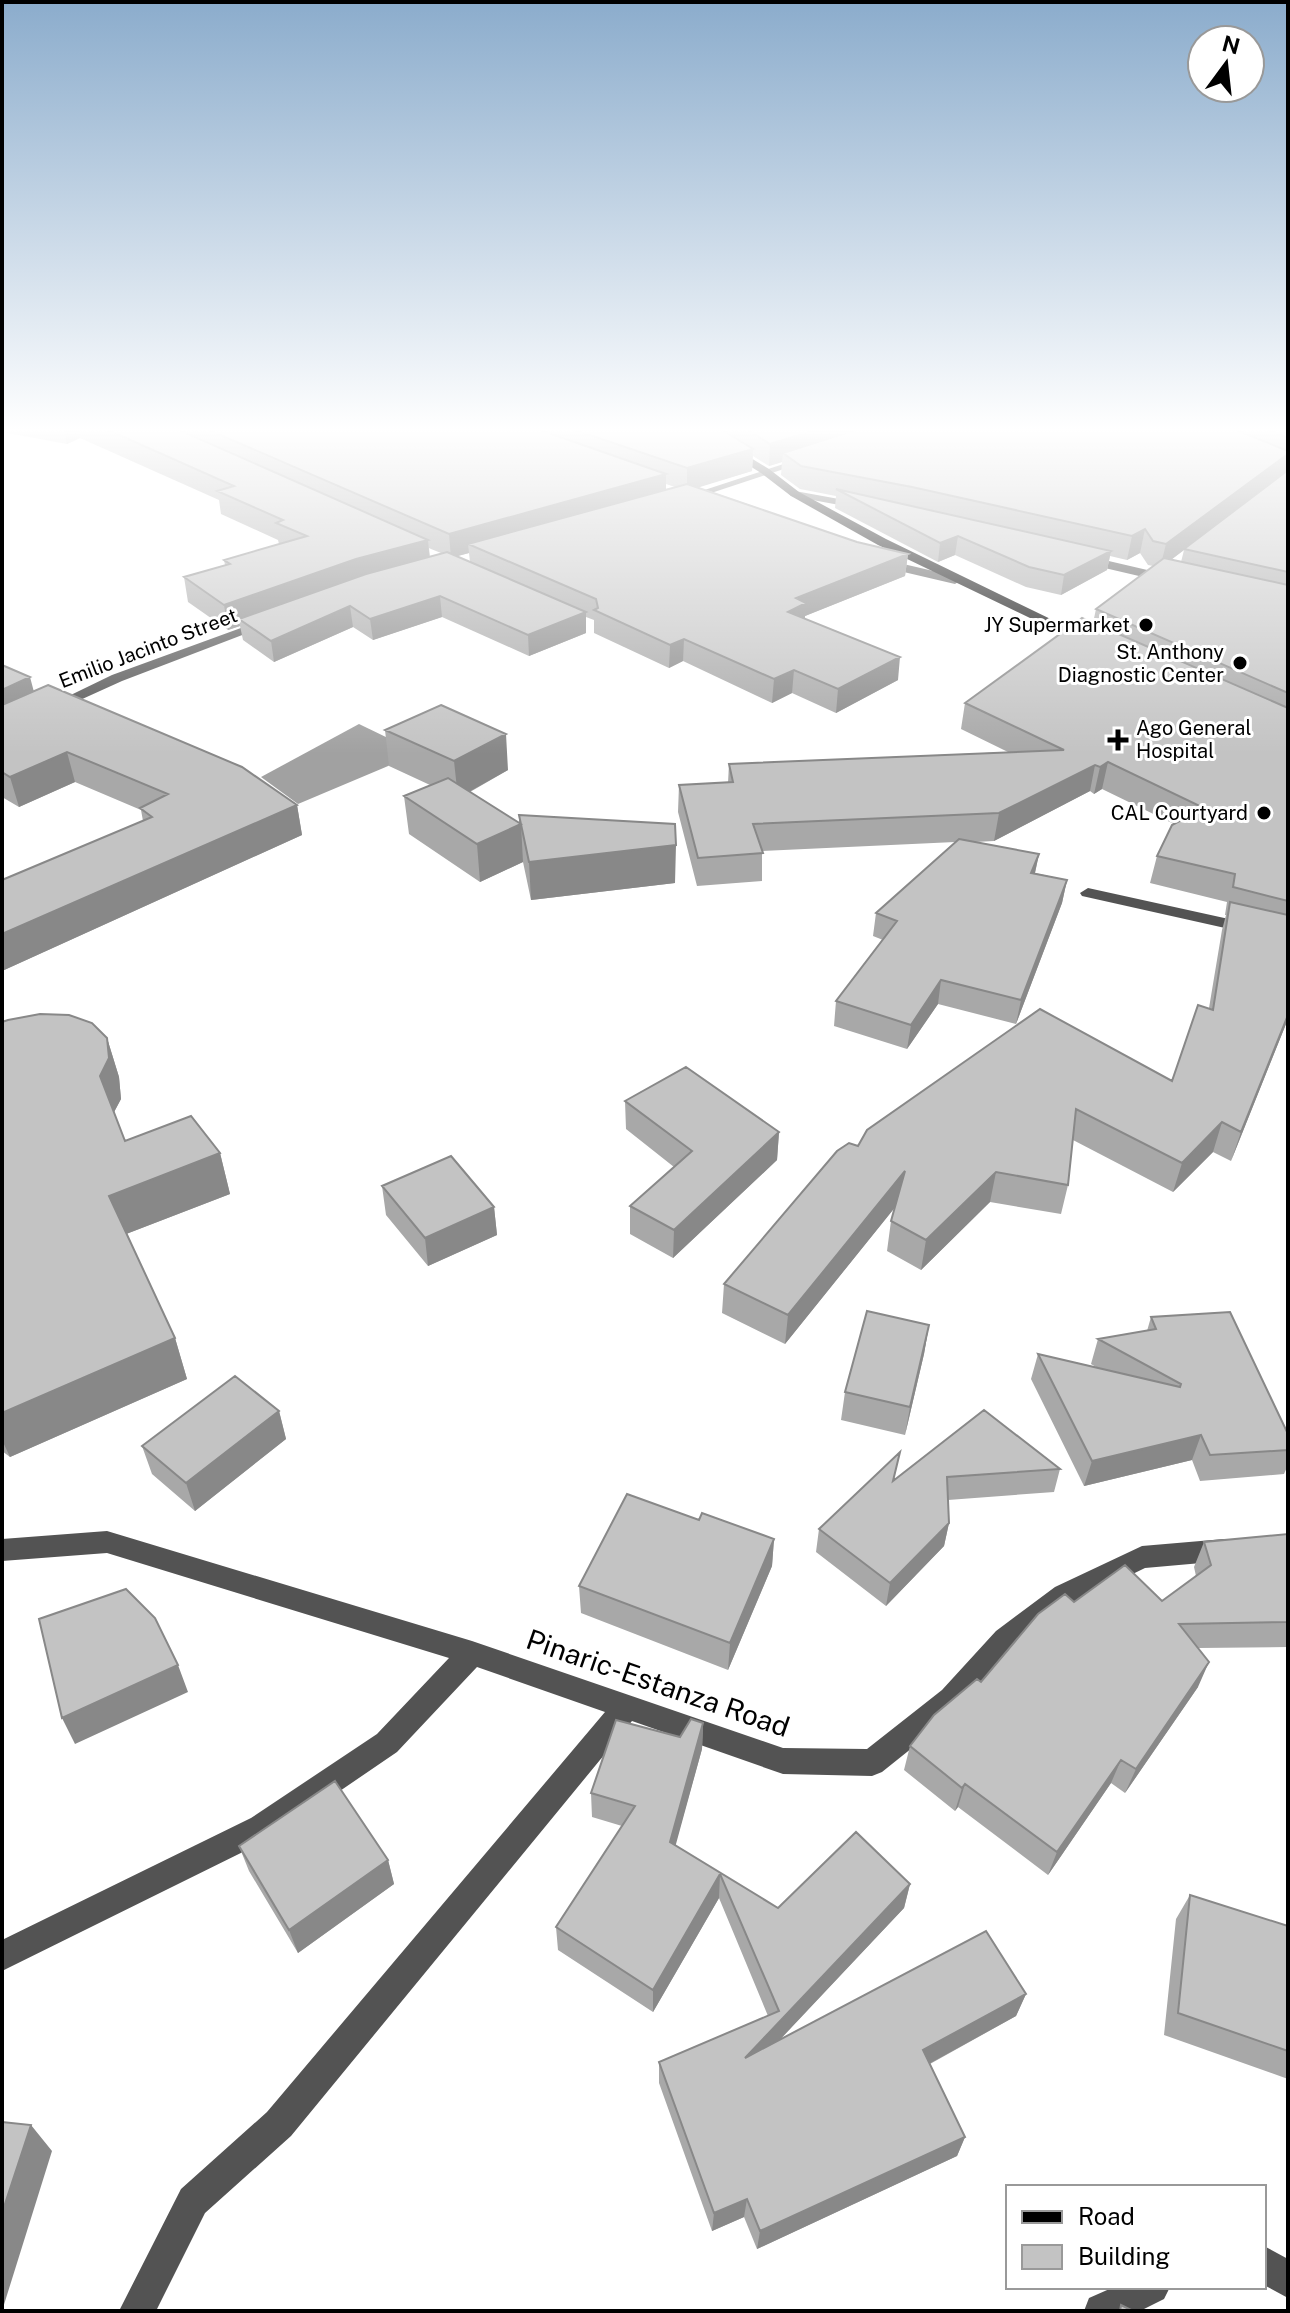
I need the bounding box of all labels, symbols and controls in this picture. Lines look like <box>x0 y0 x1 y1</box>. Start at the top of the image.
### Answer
north arrow <box>1186 24 1266 104</box>
text: N <box>1219 30 1243 59</box>
street label: Emilio Jacinto Street <box>55 603 241 693</box>
place label: JY Supermarket <box>984 613 1130 637</box>
marker: JY Supermarket <box>1137 616 1155 634</box>
place label: St. Anthony Diagnostic Center <box>1058 640 1224 687</box>
marker: St. Anthony Diagnostic Center <box>1231 654 1249 672</box>
place label: Ago General Hospital <box>1136 716 1251 763</box>
marker: Ago General Hospital <box>1107 729 1129 751</box>
place label: CAL Courtyard <box>1111 801 1248 825</box>
marker: CAL Courtyard <box>1255 804 1273 822</box>
street label: Pinaric-Estanza Road <box>522 1622 794 1743</box>
legend <box>1006 2185 1266 2289</box>
text: Road <box>1078 2202 1135 2230</box>
text: Building <box>1078 2242 1170 2270</box>

